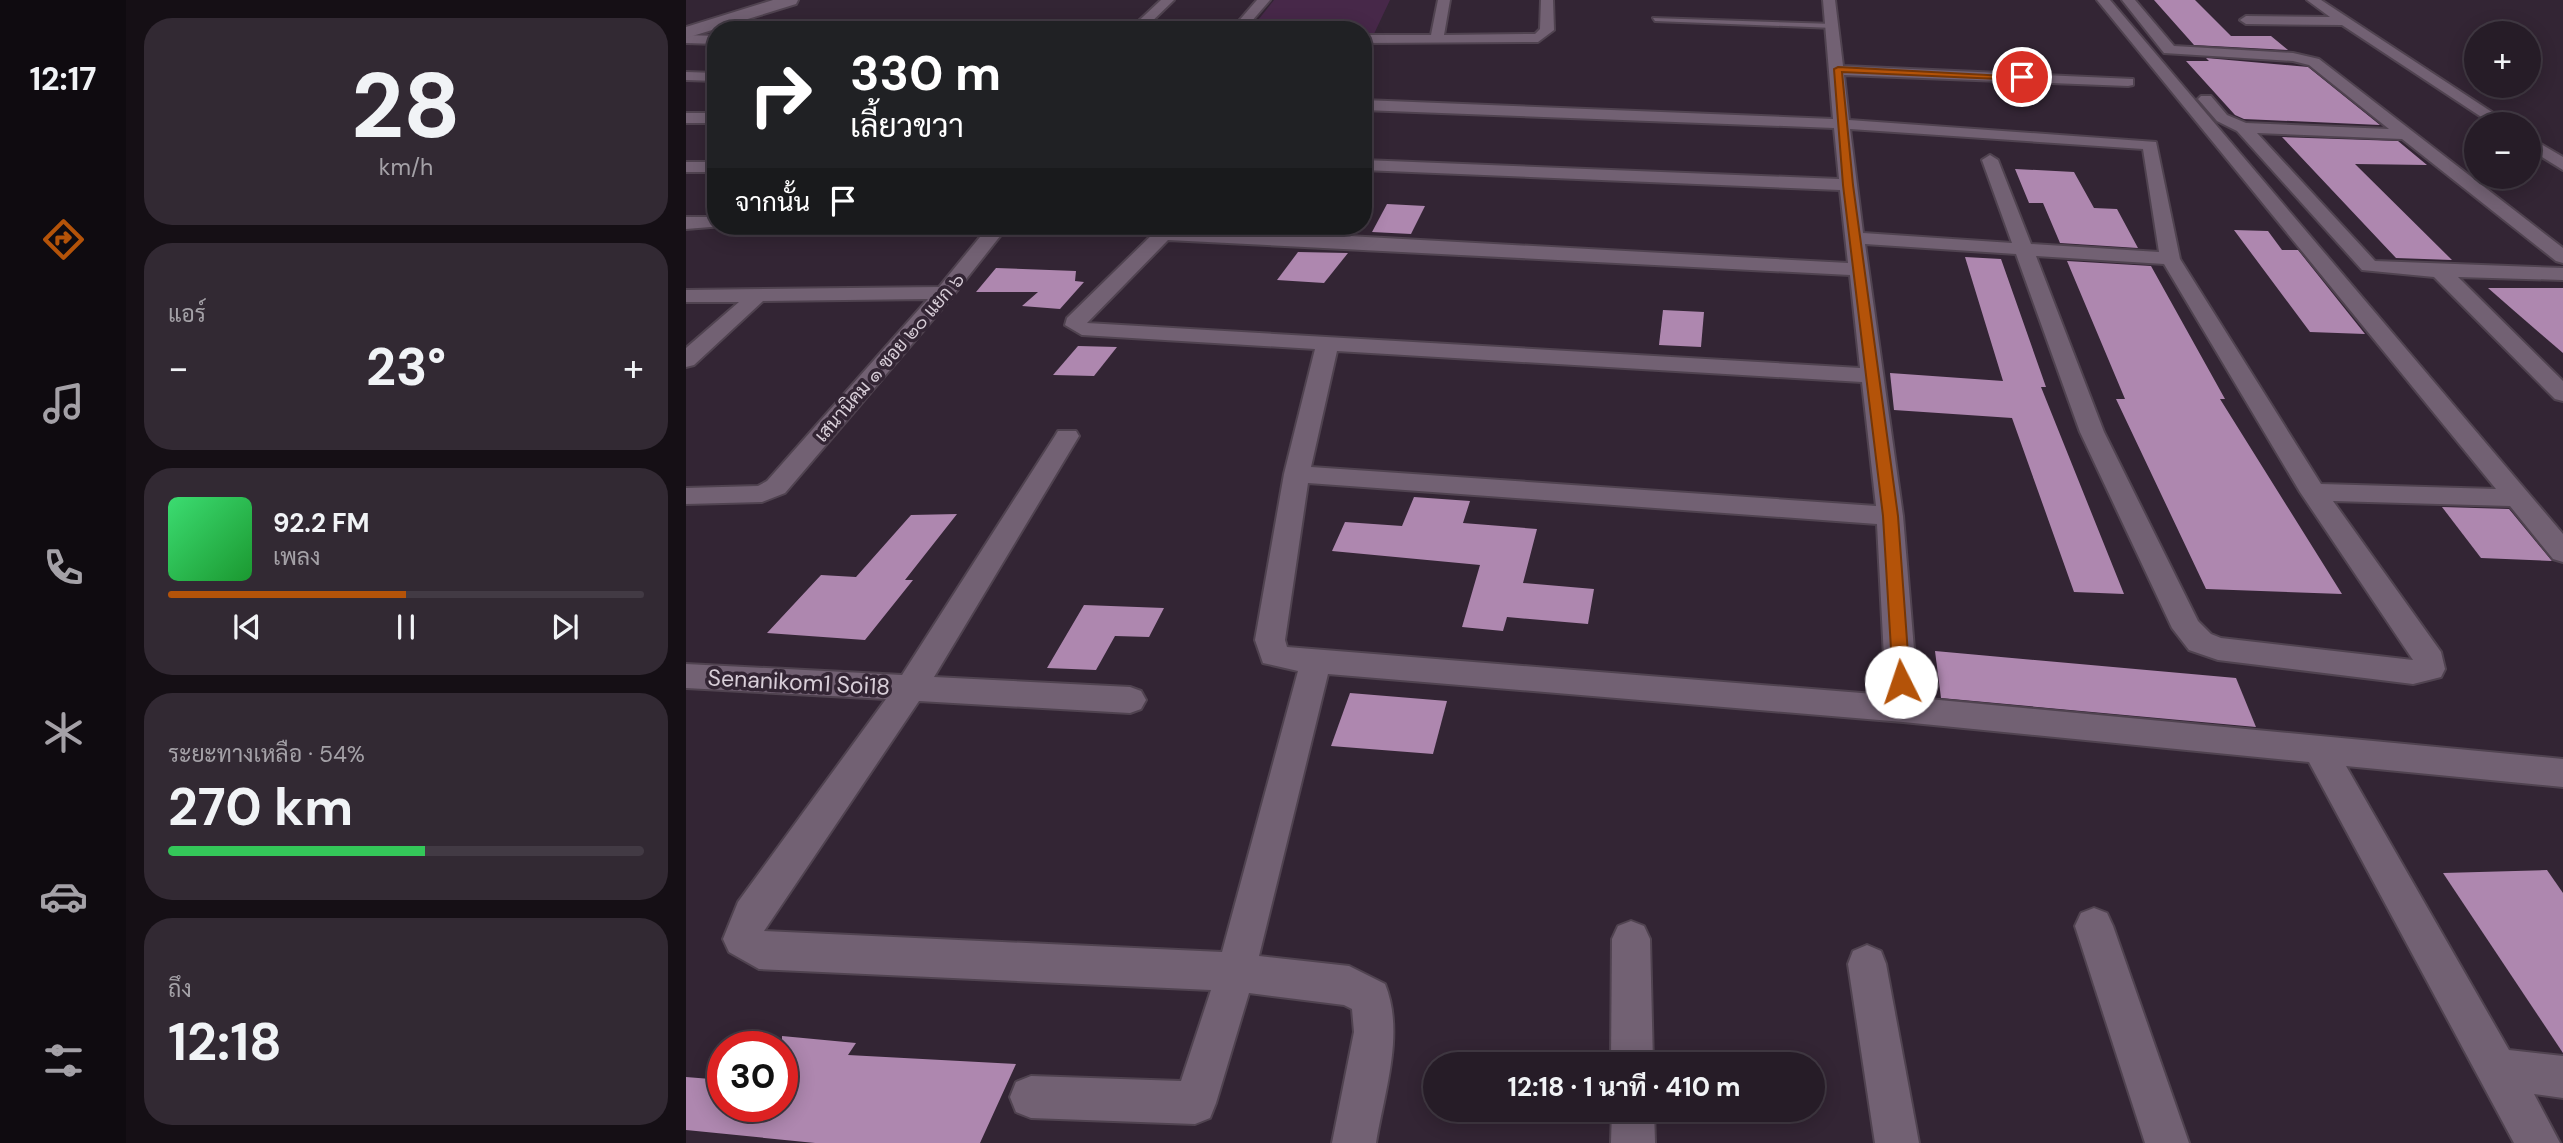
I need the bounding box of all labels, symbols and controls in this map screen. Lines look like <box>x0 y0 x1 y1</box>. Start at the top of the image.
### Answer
map controls <box>2464 21 2541 189</box>
button: + <box>2464 21 2541 98</box>
text: 330 m <box>850 41 1001 105</box>
text: 28 <box>351 47 461 165</box>
pin <box>1992 47 2052 107</box>
icon: right <box>735 49 826 140</box>
text: 12:17 <box>29 58 97 100</box>
icon: arrive <box>2003 58 2041 96</box>
text: เลี้ยวขวา <box>850 105 964 147</box>
button: − <box>2464 112 2541 189</box>
text: km/h <box>379 152 433 182</box>
icon: arrive <box>824 182 862 220</box>
text: จากนั้น <box>735 185 810 219</box>
icon: directions <box>39 215 88 264</box>
street label: เสนานิคม ๑ ซอย ๒๐ แยก ๖ <box>809 267 970 447</box>
text: แอร์ <box>168 299 206 329</box>
text: 23° <box>366 333 446 401</box>
text: − <box>168 343 189 393</box>
text: + <box>623 343 644 393</box>
icon: music <box>39 379 88 428</box>
text: 92.2 FM <box>273 506 370 540</box>
text: เพลง <box>273 542 320 572</box>
icon: phone <box>39 543 88 592</box>
icon: previous <box>228 608 266 646</box>
icon: pause <box>387 608 425 646</box>
icon: next <box>546 608 584 646</box>
position arrow <box>1864 645 1938 719</box>
street label: Senanikom1 Soi18 <box>707 662 891 702</box>
icon: climate <box>39 708 88 757</box>
text: ระยะทางเหลือ · 54% <box>168 739 365 769</box>
text: 270 km <box>168 773 353 841</box>
icon: car <box>39 872 88 921</box>
text: ถึง <box>168 974 192 1004</box>
text: 12:18 <box>168 1008 282 1076</box>
speed limit sign: 30 <box>707 1031 798 1122</box>
icon: filters <box>39 1036 88 1085</box>
text: 12:18 · 1 นาที · 410 m <box>1507 1070 1741 1104</box>

